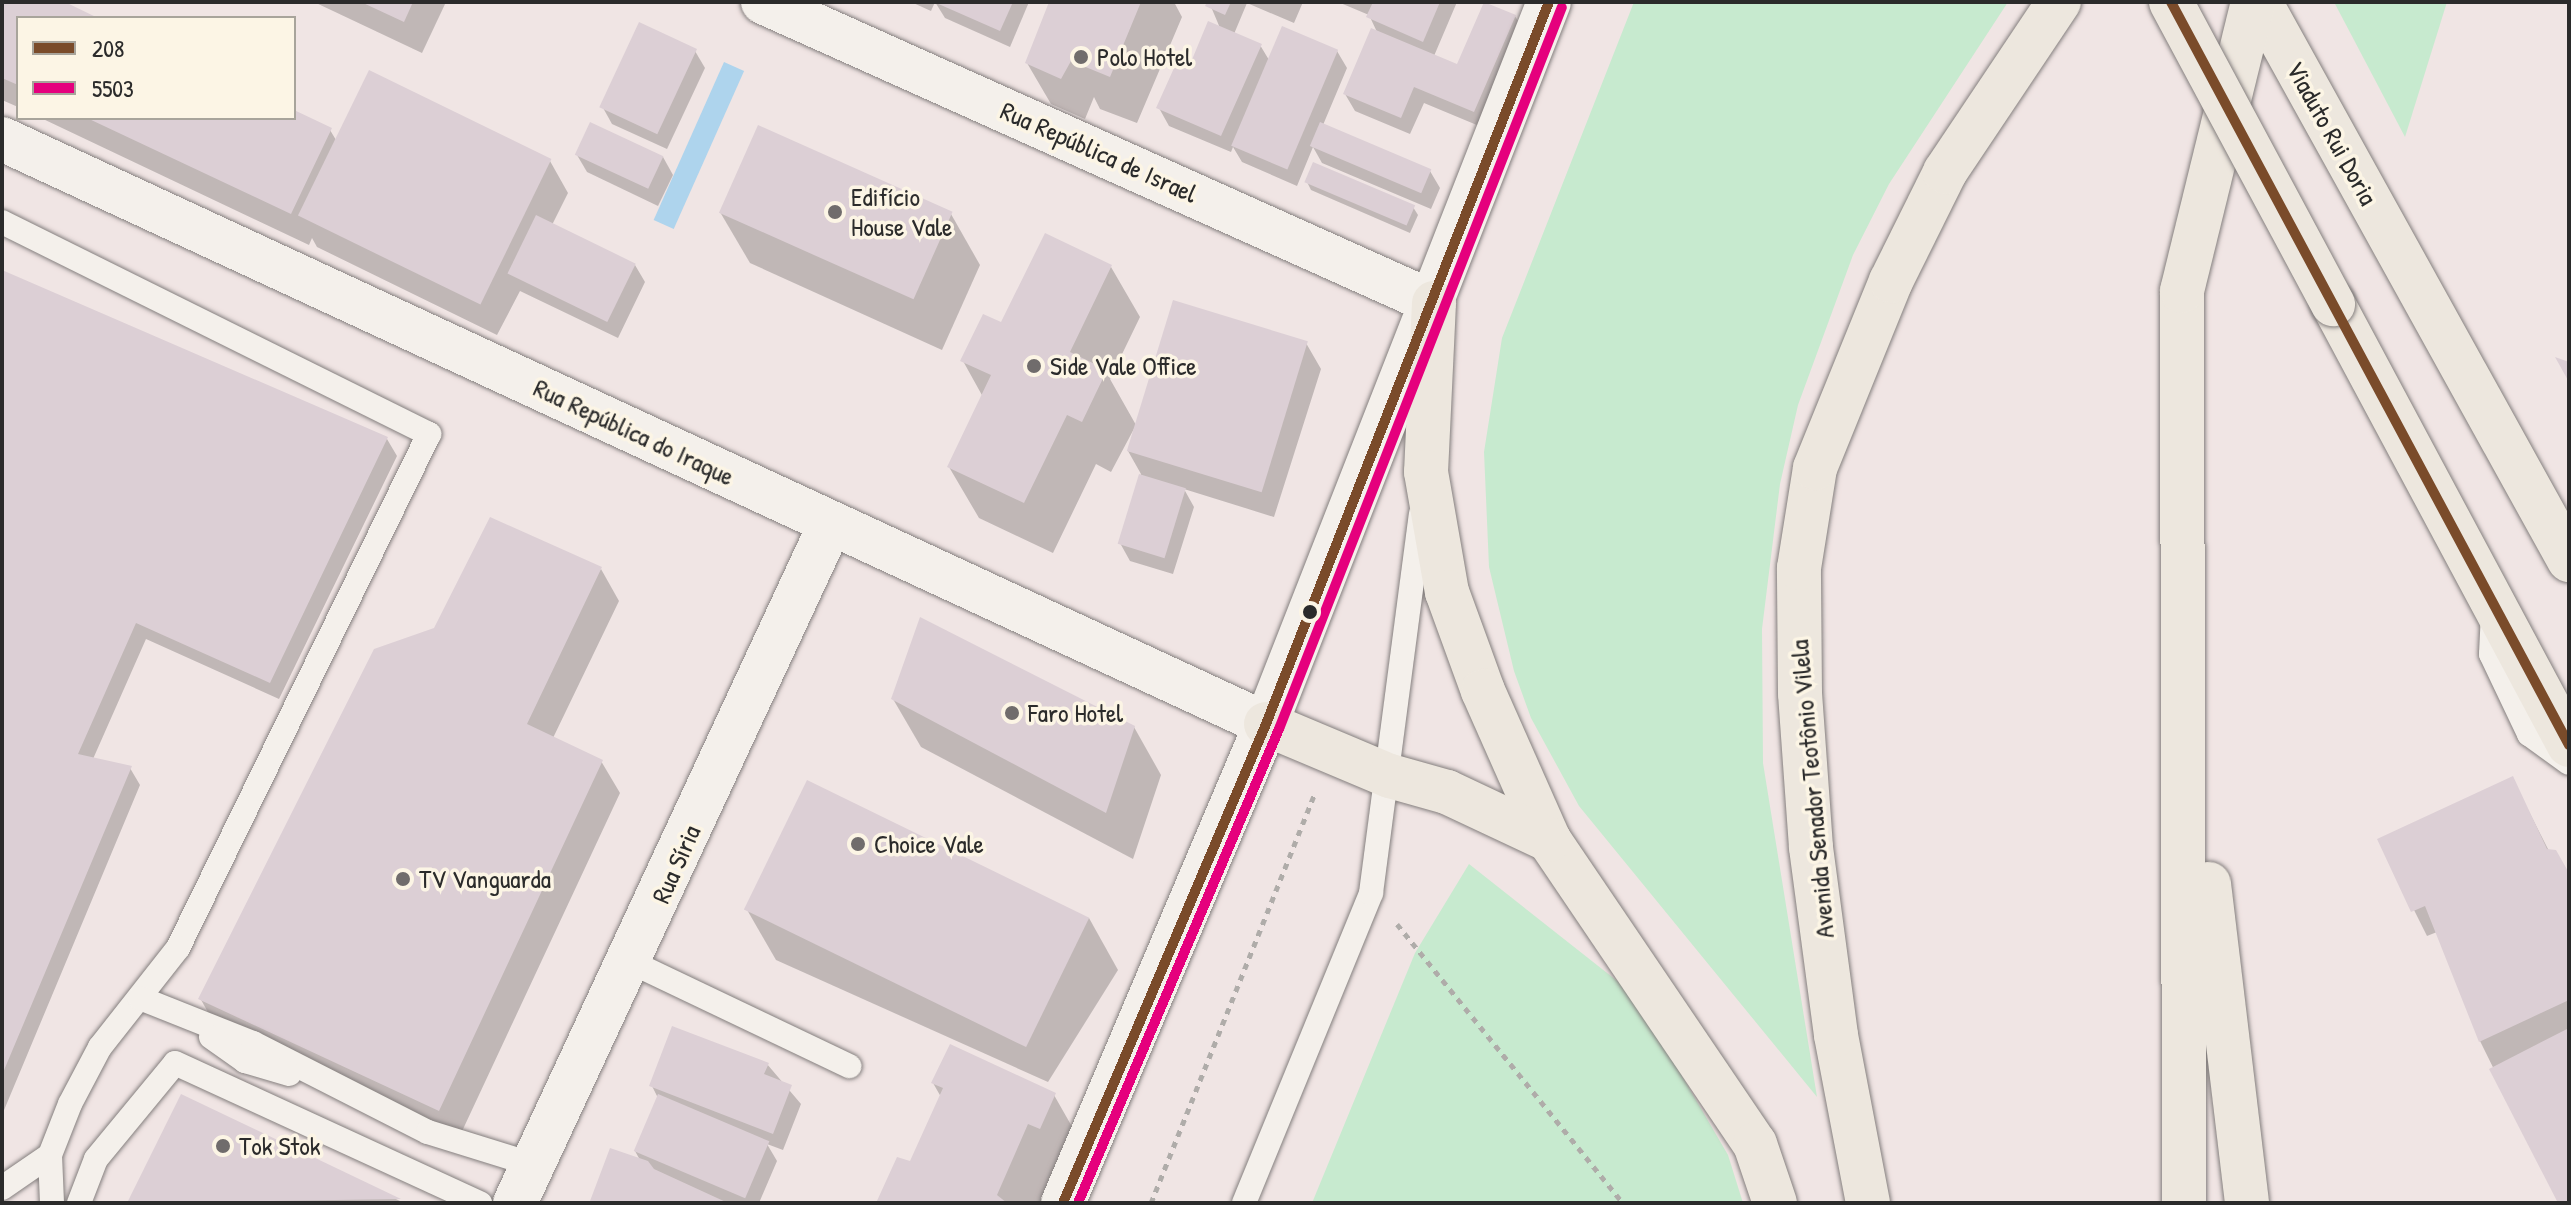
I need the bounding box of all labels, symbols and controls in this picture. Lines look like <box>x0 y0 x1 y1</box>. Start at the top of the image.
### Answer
legend <box>16 16 296 120</box>
text: 208 <box>92 32 124 64</box>
place label: Polo Hotel <box>1097 41 1192 73</box>
marker: Polo Hotel <box>1072 48 1090 66</box>
street label: Viaduto Rui Doria <box>2280 56 2384 210</box>
text: 5503 <box>92 72 134 104</box>
street label: Rua República de Israel <box>996 95 1202 209</box>
place label: Edifício House Vale <box>851 181 952 242</box>
marker: Edifício House Vale <box>826 203 844 221</box>
place label: Side Vale Office <box>1050 350 1197 382</box>
marker: Side Vale Office <box>1025 357 1043 375</box>
street label: Rua República do Iraque <box>529 372 739 492</box>
unlabelled marker <box>1302 604 1318 620</box>
street label: Avenida Senador Teotônio Vilela <box>1783 639 1841 939</box>
place label: Faro Hotel <box>1028 697 1123 729</box>
marker: Faro Hotel <box>1003 704 1021 722</box>
street label: Rua Síria <box>645 820 707 908</box>
place label: Choice Vale <box>874 828 984 860</box>
marker: Choice Vale <box>849 835 867 853</box>
place label: TV Vanguarda <box>419 863 551 895</box>
marker: TV Vanguarda <box>394 870 412 888</box>
place label: Tok Stok <box>239 1130 321 1162</box>
marker: Tok Stok <box>214 1137 232 1155</box>

